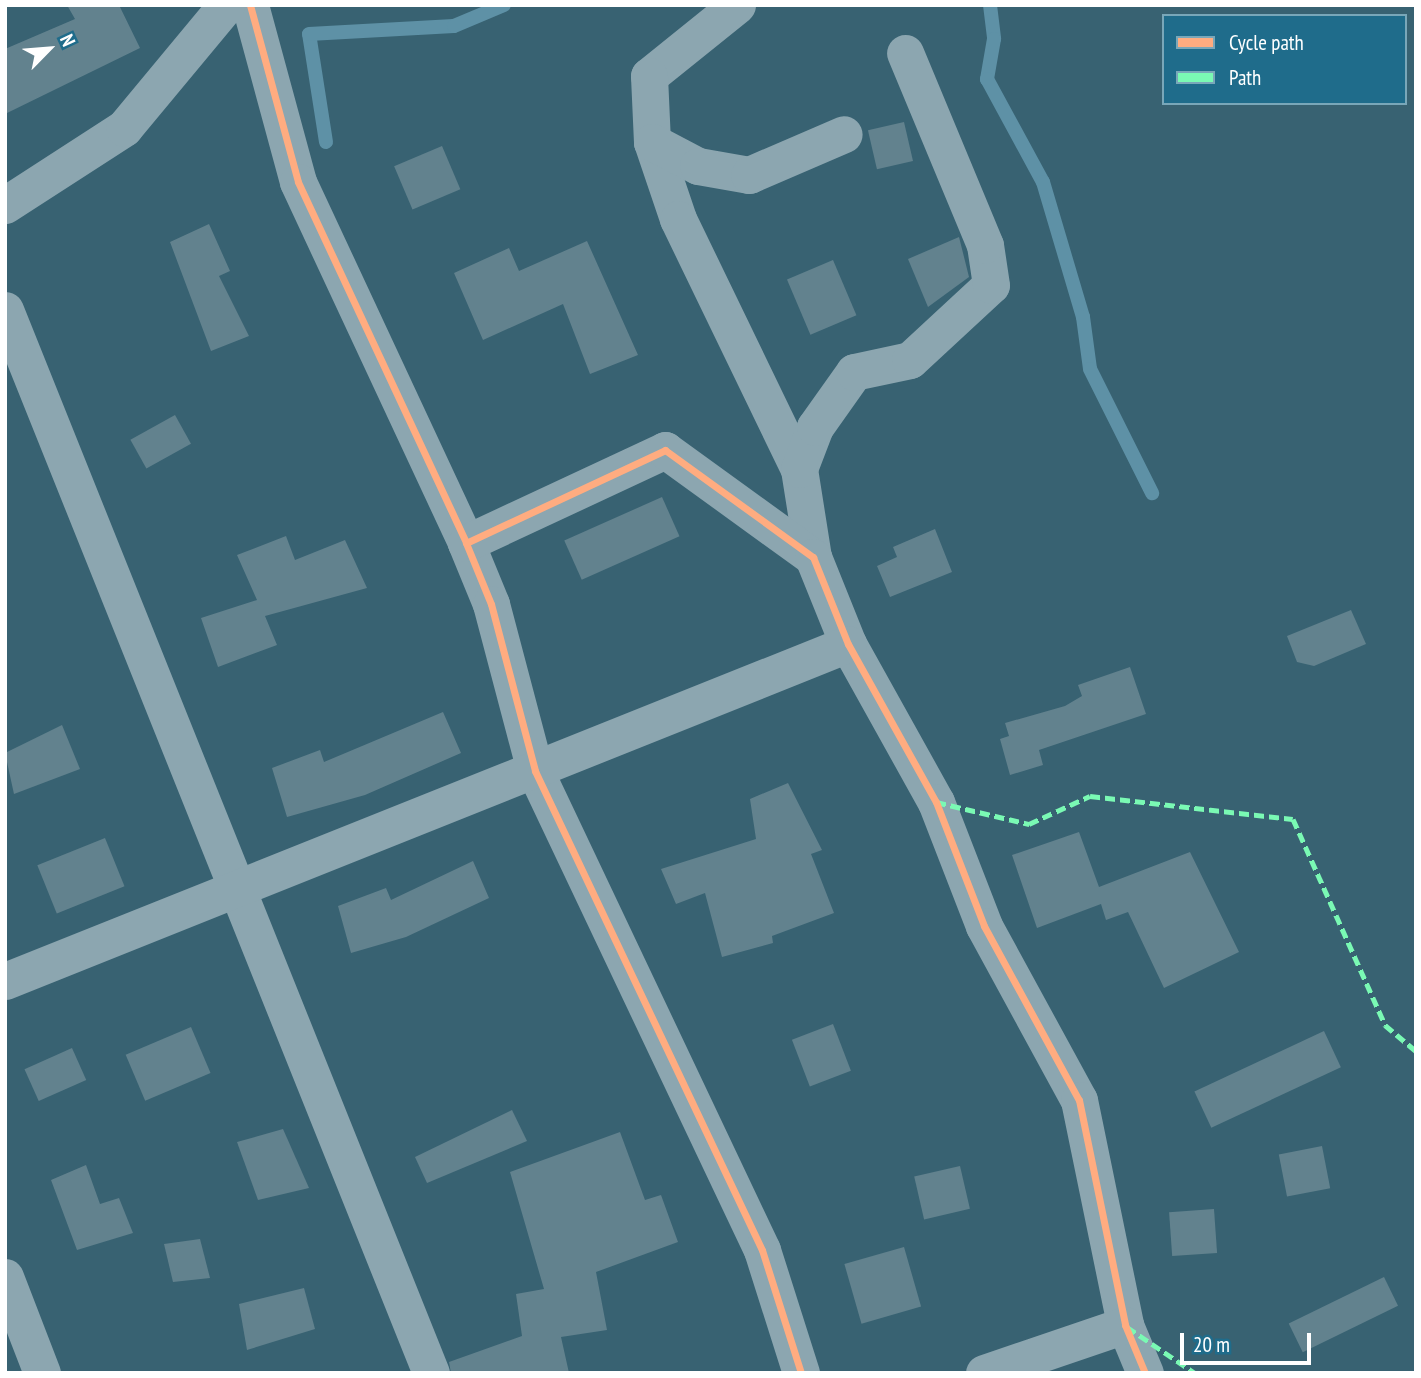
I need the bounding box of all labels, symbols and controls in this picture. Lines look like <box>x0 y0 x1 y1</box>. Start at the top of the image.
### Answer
north arrow <box>14 14 84 84</box>
legend <box>1162 14 1407 105</box>
text: Cycle path <box>1229 29 1304 56</box>
text: N <box>55 30 81 50</box>
text: Path <box>1229 64 1261 91</box>
scale bar <box>1183 1318 1314 1362</box>
text: 20 m <box>1193 1331 1230 1358</box>

